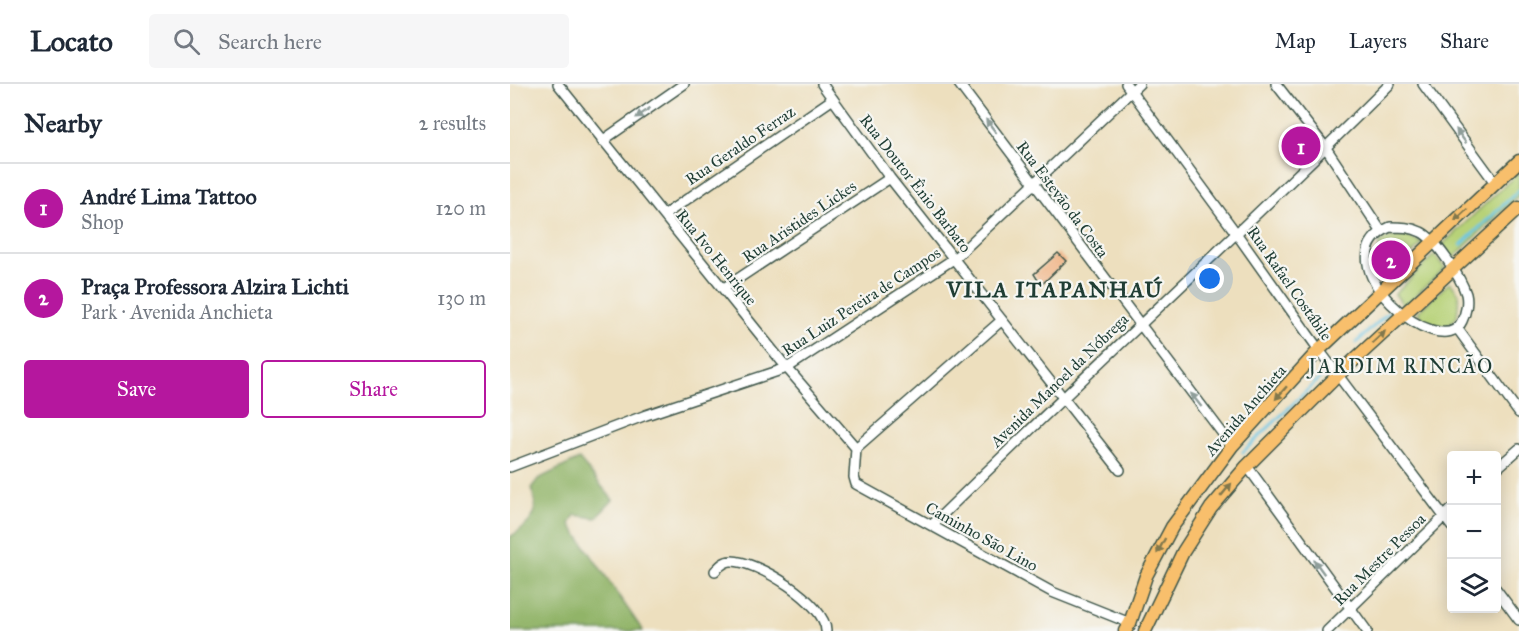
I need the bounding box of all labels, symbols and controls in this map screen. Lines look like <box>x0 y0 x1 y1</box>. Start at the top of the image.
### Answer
search box <box>149 14 569 68</box>
text: Locato <box>30 24 113 59</box>
icon: search <box>170 25 203 58</box>
text: Search here <box>218 28 322 55</box>
text: Map <box>1275 28 1316 54</box>
text: Layers <box>1349 28 1407 54</box>
text: Share <box>1440 28 1489 54</box>
street label: Rua Geraldo Ferraz <box>682 101 799 189</box>
text: Nearby <box>24 107 102 139</box>
one-way arrow <box>635 107 651 118</box>
street label: Rua Doutor Ênio Barbato <box>856 110 976 256</box>
text: 2 results <box>418 111 486 135</box>
one-way arrow <box>985 119 997 134</box>
pin: 1 <box>1282 124 1320 168</box>
one-way arrow <box>1456 129 1468 144</box>
street label: Rua Estevão da Costa <box>1013 137 1113 262</box>
street label: Rua Aristides Lickes <box>739 176 860 267</box>
text: André Lima Tattoo <box>81 183 257 210</box>
text: 1 <box>40 196 47 220</box>
text: 120 m <box>435 196 486 220</box>
street label: Rua Ivo Henrique <box>671 206 761 310</box>
one-way arrow <box>1454 208 1469 221</box>
text: Shop <box>81 210 124 234</box>
street label: Rua Rafael Costábile <box>1243 223 1336 344</box>
pin: 2 <box>1372 238 1410 282</box>
street label: Rua Luiz Pereira de Campos <box>778 243 944 360</box>
your location <box>1195 264 1224 293</box>
text: Praça Professora Alzira Lichti <box>81 273 349 300</box>
district label: VILA ITAPANHAÚ <box>946 276 1163 303</box>
text: 2 <box>39 286 48 310</box>
text: 130 m <box>437 286 486 310</box>
text: Park · Avenida Anchieta <box>81 300 273 324</box>
street label: Avenida Manoel da Nóbrega <box>986 309 1133 453</box>
one-way arrow <box>1371 331 1386 344</box>
district label: JARDIM RINCÃO <box>1306 354 1494 379</box>
button: Save <box>24 360 249 418</box>
button: Share <box>261 360 486 418</box>
street label: Avenida Anchieta <box>1200 361 1290 460</box>
one-way arrow <box>1275 385 1288 400</box>
one-way arrow <box>1189 392 1202 408</box>
map controls <box>1447 451 1501 613</box>
button: + <box>1447 451 1501 505</box>
one-way arrow <box>1220 482 1233 498</box>
street label: Caminho São Lino <box>922 498 1041 575</box>
button: − <box>1447 505 1501 559</box>
street label: Rua Mestre Pessoa <box>1329 509 1430 609</box>
one-way arrow <box>1157 537 1167 555</box>
button: layers <box>1447 559 1501 613</box>
one-way arrow <box>1314 560 1326 575</box>

